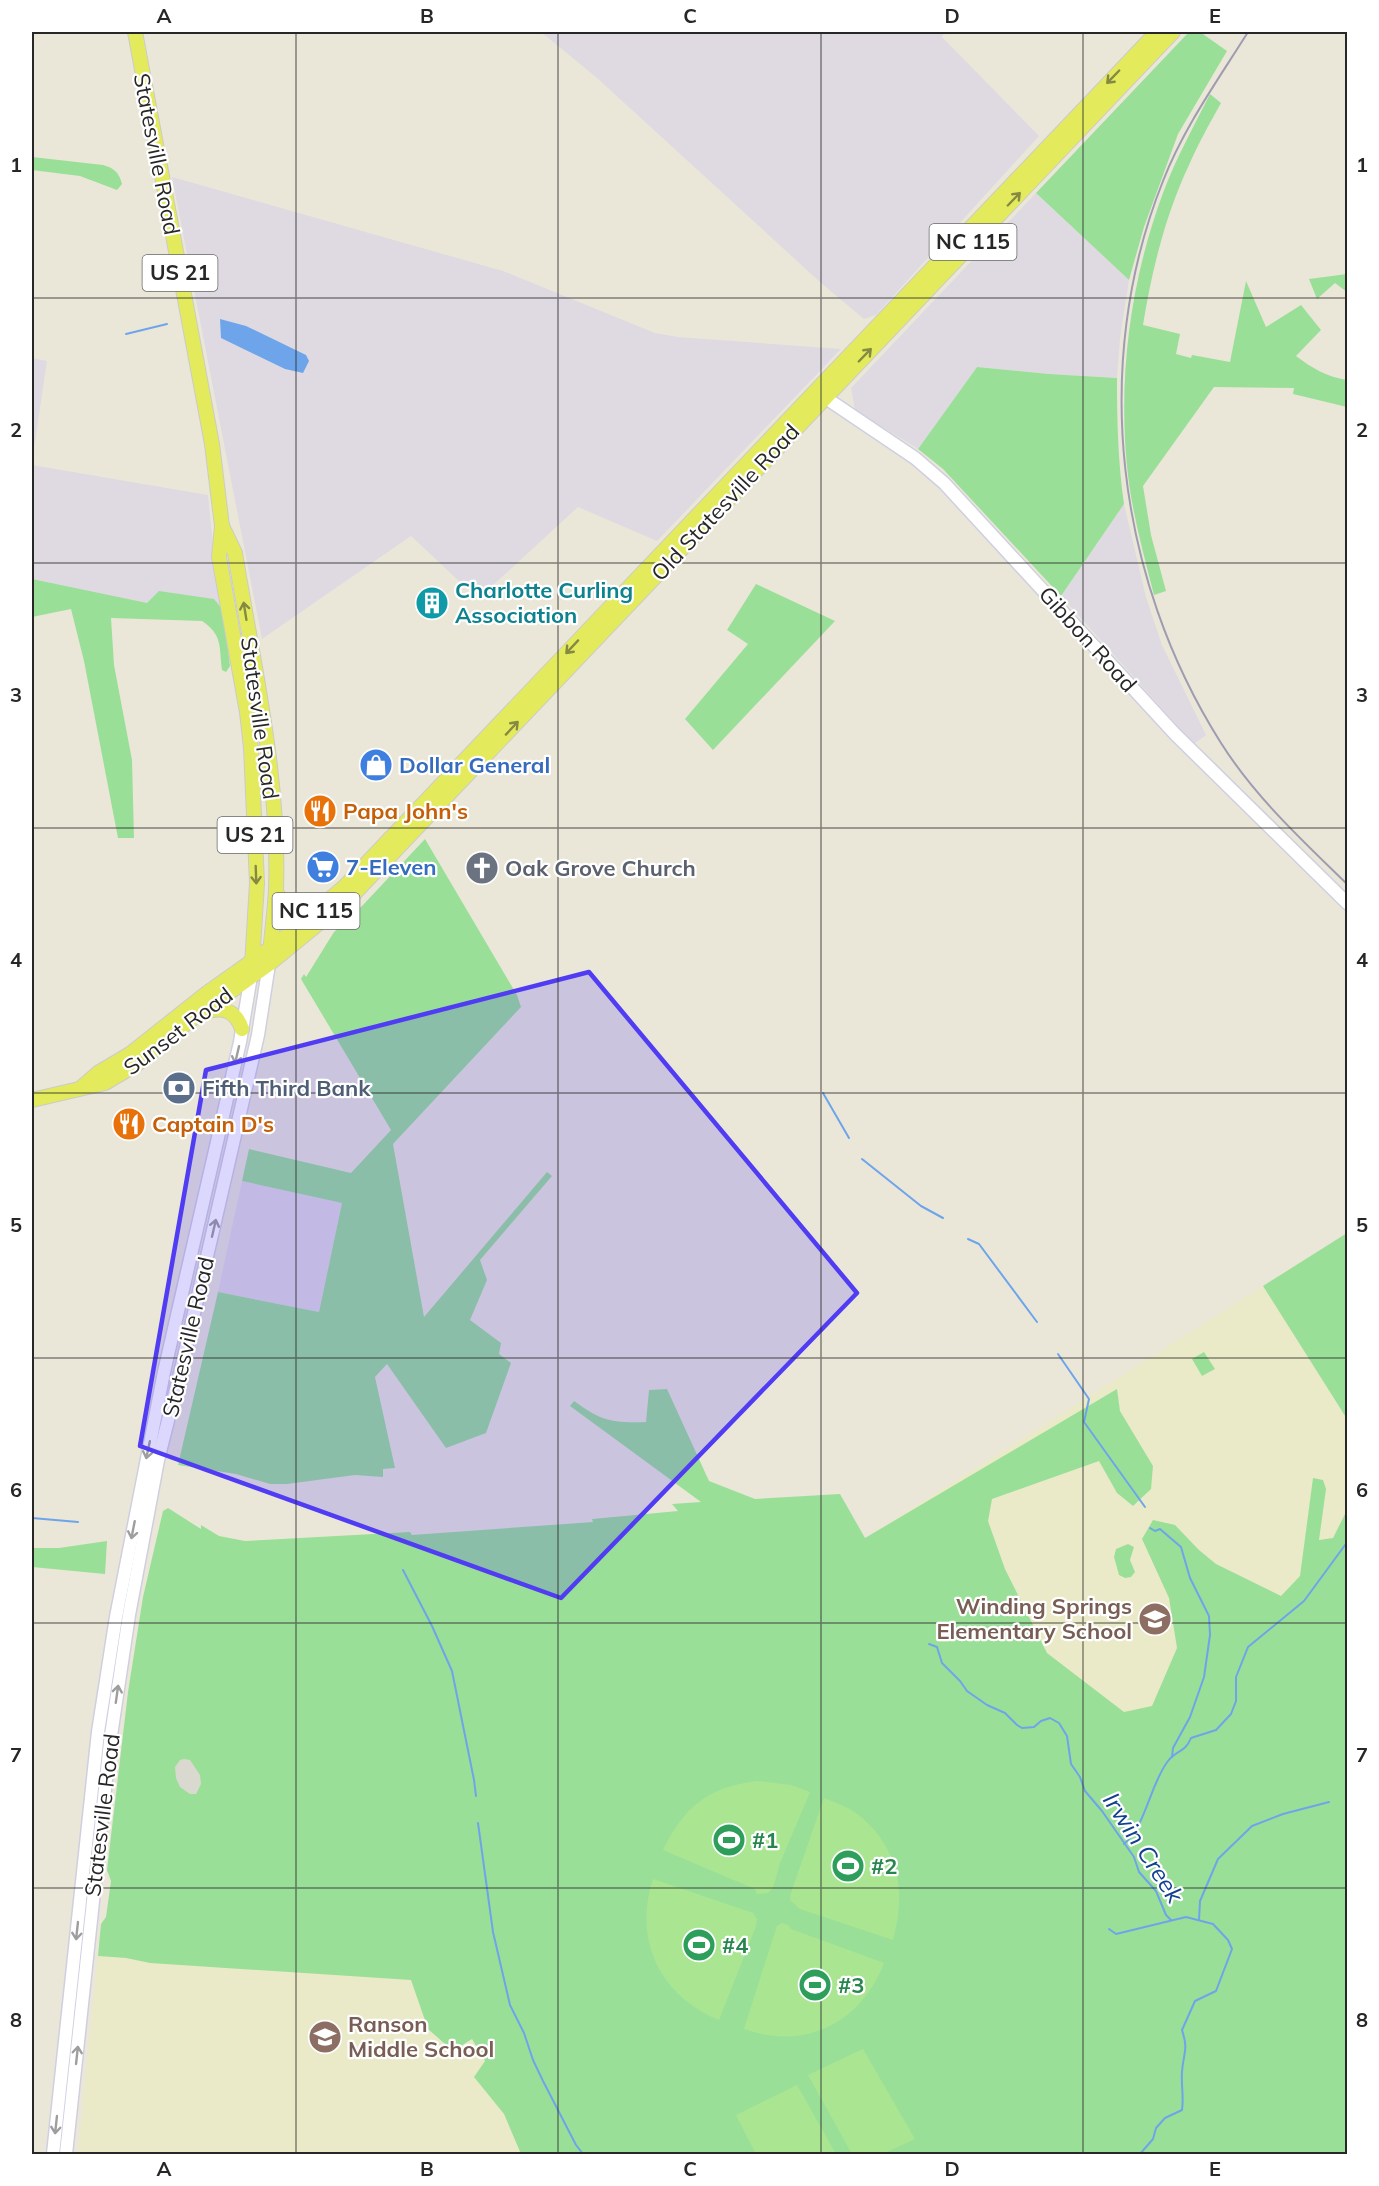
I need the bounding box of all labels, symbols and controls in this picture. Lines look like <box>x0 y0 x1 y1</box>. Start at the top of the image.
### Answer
text: A <box>157 3 172 28</box>
text: B <box>420 3 434 28</box>
text: C <box>683 3 697 28</box>
text: D <box>944 3 960 28</box>
text: E <box>1209 3 1221 28</box>
one-way arrow <box>1106 70 1120 85</box>
street label: Statesville Road <box>128 71 186 237</box>
text: 1 <box>10 152 22 177</box>
text: 1 <box>1356 152 1368 177</box>
one-way arrow <box>1007 191 1021 206</box>
road number: NC 115 <box>930 224 1016 260</box>
road number: US 21 <box>142 255 218 291</box>
one-way arrow <box>857 347 872 362</box>
text: 2 <box>10 417 22 442</box>
street label: Old Statesville Road <box>645 417 805 587</box>
text: 2 <box>1356 417 1368 442</box>
place label: Charlotte Curling Association <box>455 576 633 629</box>
street label: Gibbon Road <box>1033 580 1143 698</box>
building icon: Charlotte Curling Association <box>414 585 450 621</box>
one-way arrow <box>239 602 250 621</box>
street label: Statesville Road <box>235 635 285 801</box>
one-way arrow <box>565 639 579 654</box>
text: 3 <box>10 682 22 707</box>
text: 3 <box>1356 682 1368 707</box>
one-way arrow <box>505 721 519 736</box>
shop icon: Dollar General <box>358 747 394 783</box>
place label: Dollar General <box>399 751 550 779</box>
restaurant icon: Papa John's <box>302 793 338 829</box>
place label: Papa John's <box>343 797 468 825</box>
road number: US 21 <box>218 817 292 853</box>
supermarket icon: 7-Eleven <box>305 849 341 885</box>
church icon: Oak Grove Church <box>464 850 500 886</box>
place label: 7-Eleven <box>346 853 437 881</box>
place label: Oak Grove Church <box>505 854 696 882</box>
one-way arrow <box>250 865 262 884</box>
road number: NC 115 <box>272 893 360 929</box>
text: 4 <box>10 947 22 972</box>
text: 4 <box>1356 947 1368 972</box>
street label: Sunset Road <box>118 981 238 1081</box>
one-way arrow <box>231 1044 242 1064</box>
bank icon: Fifth Third Bank <box>161 1070 197 1106</box>
place label: Fifth Third Bank <box>202 1074 371 1102</box>
restaurant icon: Captain D's <box>111 1106 147 1142</box>
place label: Captain D's <box>152 1110 274 1138</box>
text: 5 <box>10 1212 22 1237</box>
text: 5 <box>1356 1212 1368 1237</box>
one-way arrow <box>208 1219 220 1238</box>
street label: Statesville Road <box>156 1254 220 1420</box>
one-way arrow <box>142 1440 153 1459</box>
text: 6 <box>10 1477 22 1502</box>
text: 6 <box>1356 1477 1368 1502</box>
one-way arrow <box>127 1520 138 1539</box>
place label: Winding Springs Elementary School <box>936 1592 1132 1645</box>
school or university icon: Winding Springs Elementary School <box>1137 1601 1173 1637</box>
one-way arrow <box>111 1684 122 1704</box>
street label: Statesville Road <box>78 1732 126 1898</box>
text: 7 <box>10 1742 22 1767</box>
text: 7 <box>1356 1742 1368 1767</box>
water label: Irwin Creek <box>1097 1786 1191 1909</box>
sports icon: #1 <box>711 1822 747 1858</box>
place label: #1 <box>752 1826 778 1854</box>
sports icon: #2 <box>830 1848 866 1884</box>
place label: #2 <box>871 1852 897 1880</box>
one-way arrow <box>71 1921 82 1940</box>
sports icon: #4 <box>681 1927 717 1963</box>
place label: #4 <box>722 1931 748 1959</box>
sports icon: #3 <box>797 1967 833 2003</box>
place label: #3 <box>838 1971 864 1999</box>
text: 8 <box>10 2007 22 2032</box>
text: 8 <box>1356 2007 1368 2032</box>
place label: Ranson Middle School <box>348 2010 494 2063</box>
school or university icon: Ranson Middle School <box>307 2019 343 2055</box>
one-way arrow <box>71 2045 82 2065</box>
one-way arrow <box>50 2114 61 2134</box>
text: A <box>157 2156 172 2181</box>
text: B <box>420 2156 434 2181</box>
text: C <box>683 2156 697 2181</box>
text: D <box>944 2156 960 2181</box>
text: E <box>1209 2156 1221 2181</box>

